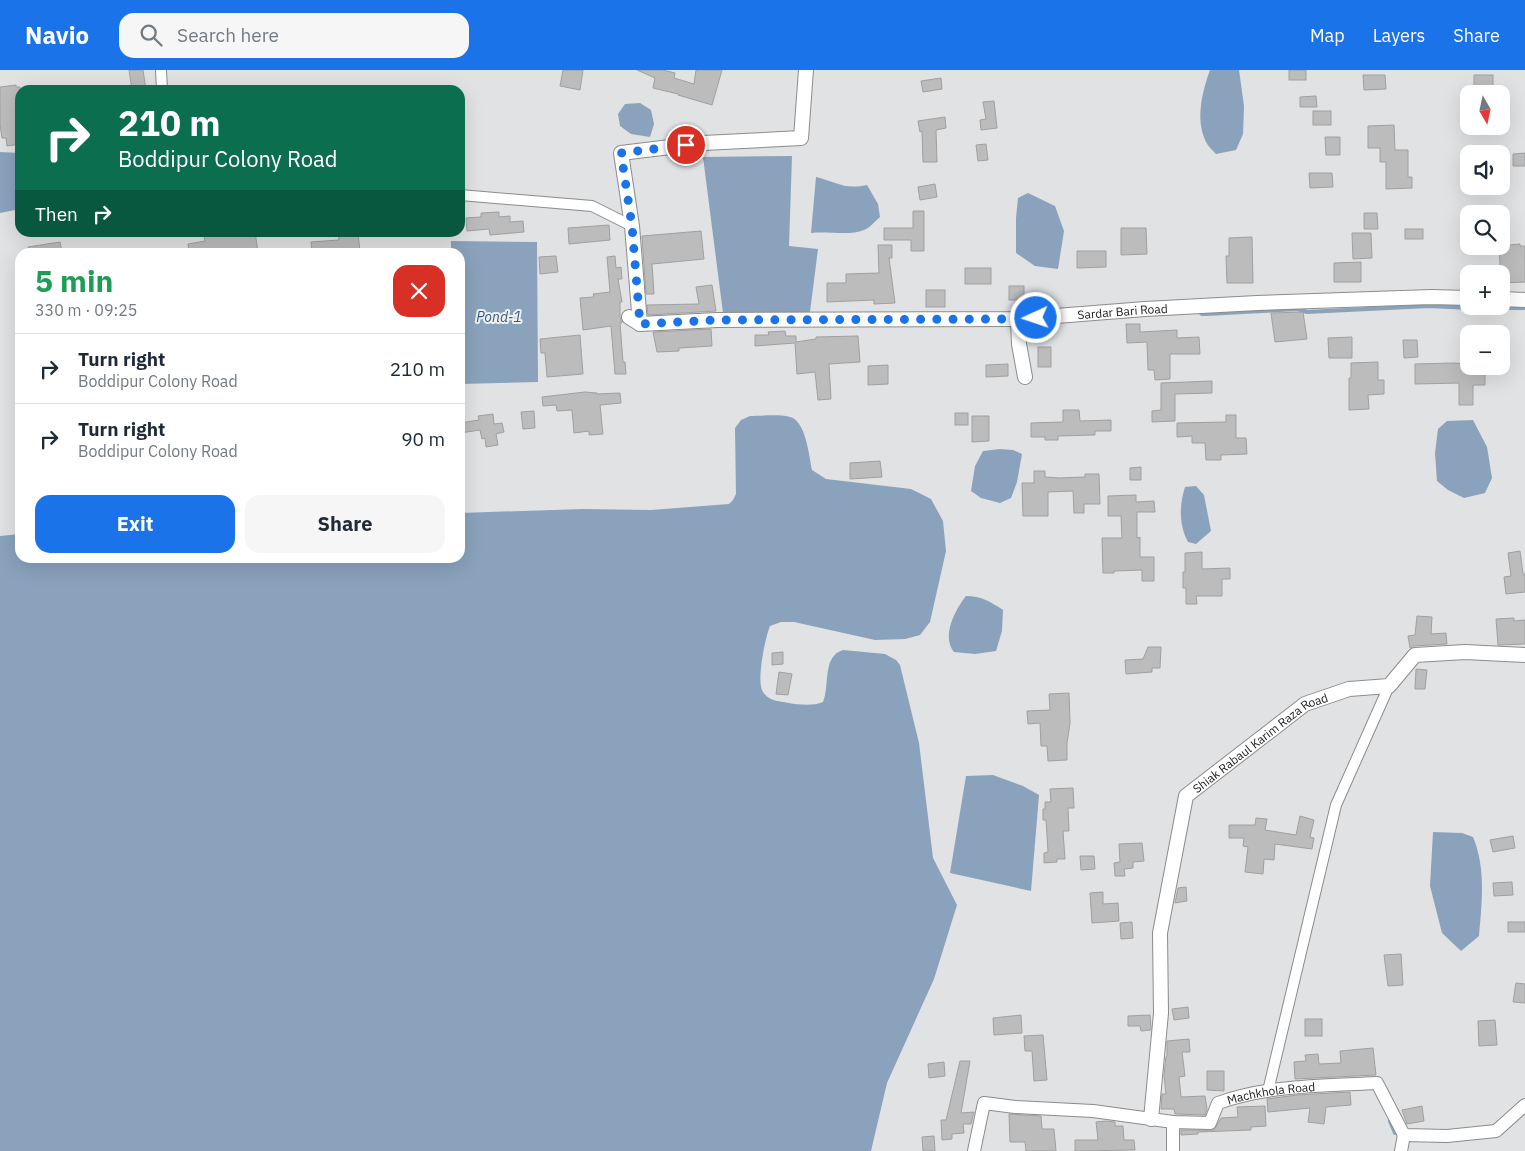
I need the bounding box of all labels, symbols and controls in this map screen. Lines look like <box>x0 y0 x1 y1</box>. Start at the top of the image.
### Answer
search box <box>119 13 469 58</box>
text: Navio <box>25 19 89 51</box>
icon: search <box>137 21 165 49</box>
text: Search here <box>177 23 279 47</box>
text: Map <box>1310 24 1345 47</box>
text: Layers <box>1373 24 1425 47</box>
text: Share <box>1453 24 1500 47</box>
north arrow <box>1460 85 1510 135</box>
map controls <box>1460 85 1510 375</box>
text: 210 m <box>118 100 221 146</box>
icon: right <box>35 105 100 170</box>
pin <box>665 124 707 166</box>
icon: arrive <box>672 131 700 159</box>
text: Boddipur Colony Road <box>118 144 338 173</box>
button: sound <box>1460 145 1510 195</box>
icon: right <box>88 200 116 228</box>
text: Then <box>35 202 78 226</box>
button: search <box>1460 205 1510 255</box>
text: 5 min <box>35 261 113 300</box>
button: close <box>393 265 445 317</box>
button: + <box>1460 265 1510 315</box>
position arrow <box>1009 291 1061 343</box>
text: 330 m · 09:25 <box>35 300 137 320</box>
street label: Sardar Bari Road <box>1077 300 1168 322</box>
water label: Pond-1 <box>476 308 522 326</box>
button: − <box>1460 325 1510 375</box>
text: Turn right <box>78 347 165 371</box>
icon: right <box>35 355 63 383</box>
text: 210 m <box>390 357 445 381</box>
text: Boddipur Colony Road <box>78 371 238 391</box>
text: Turn right <box>78 417 165 441</box>
icon: right <box>35 425 63 453</box>
text: 90 m <box>401 427 445 451</box>
text: Boddipur Colony Road <box>78 441 238 461</box>
button: Exit <box>35 495 235 553</box>
button: Share <box>245 495 445 553</box>
street label: Shiak Rabaul Karim Raza Road <box>1189 689 1330 796</box>
street label: Machkhola Road <box>1225 1079 1316 1107</box>

